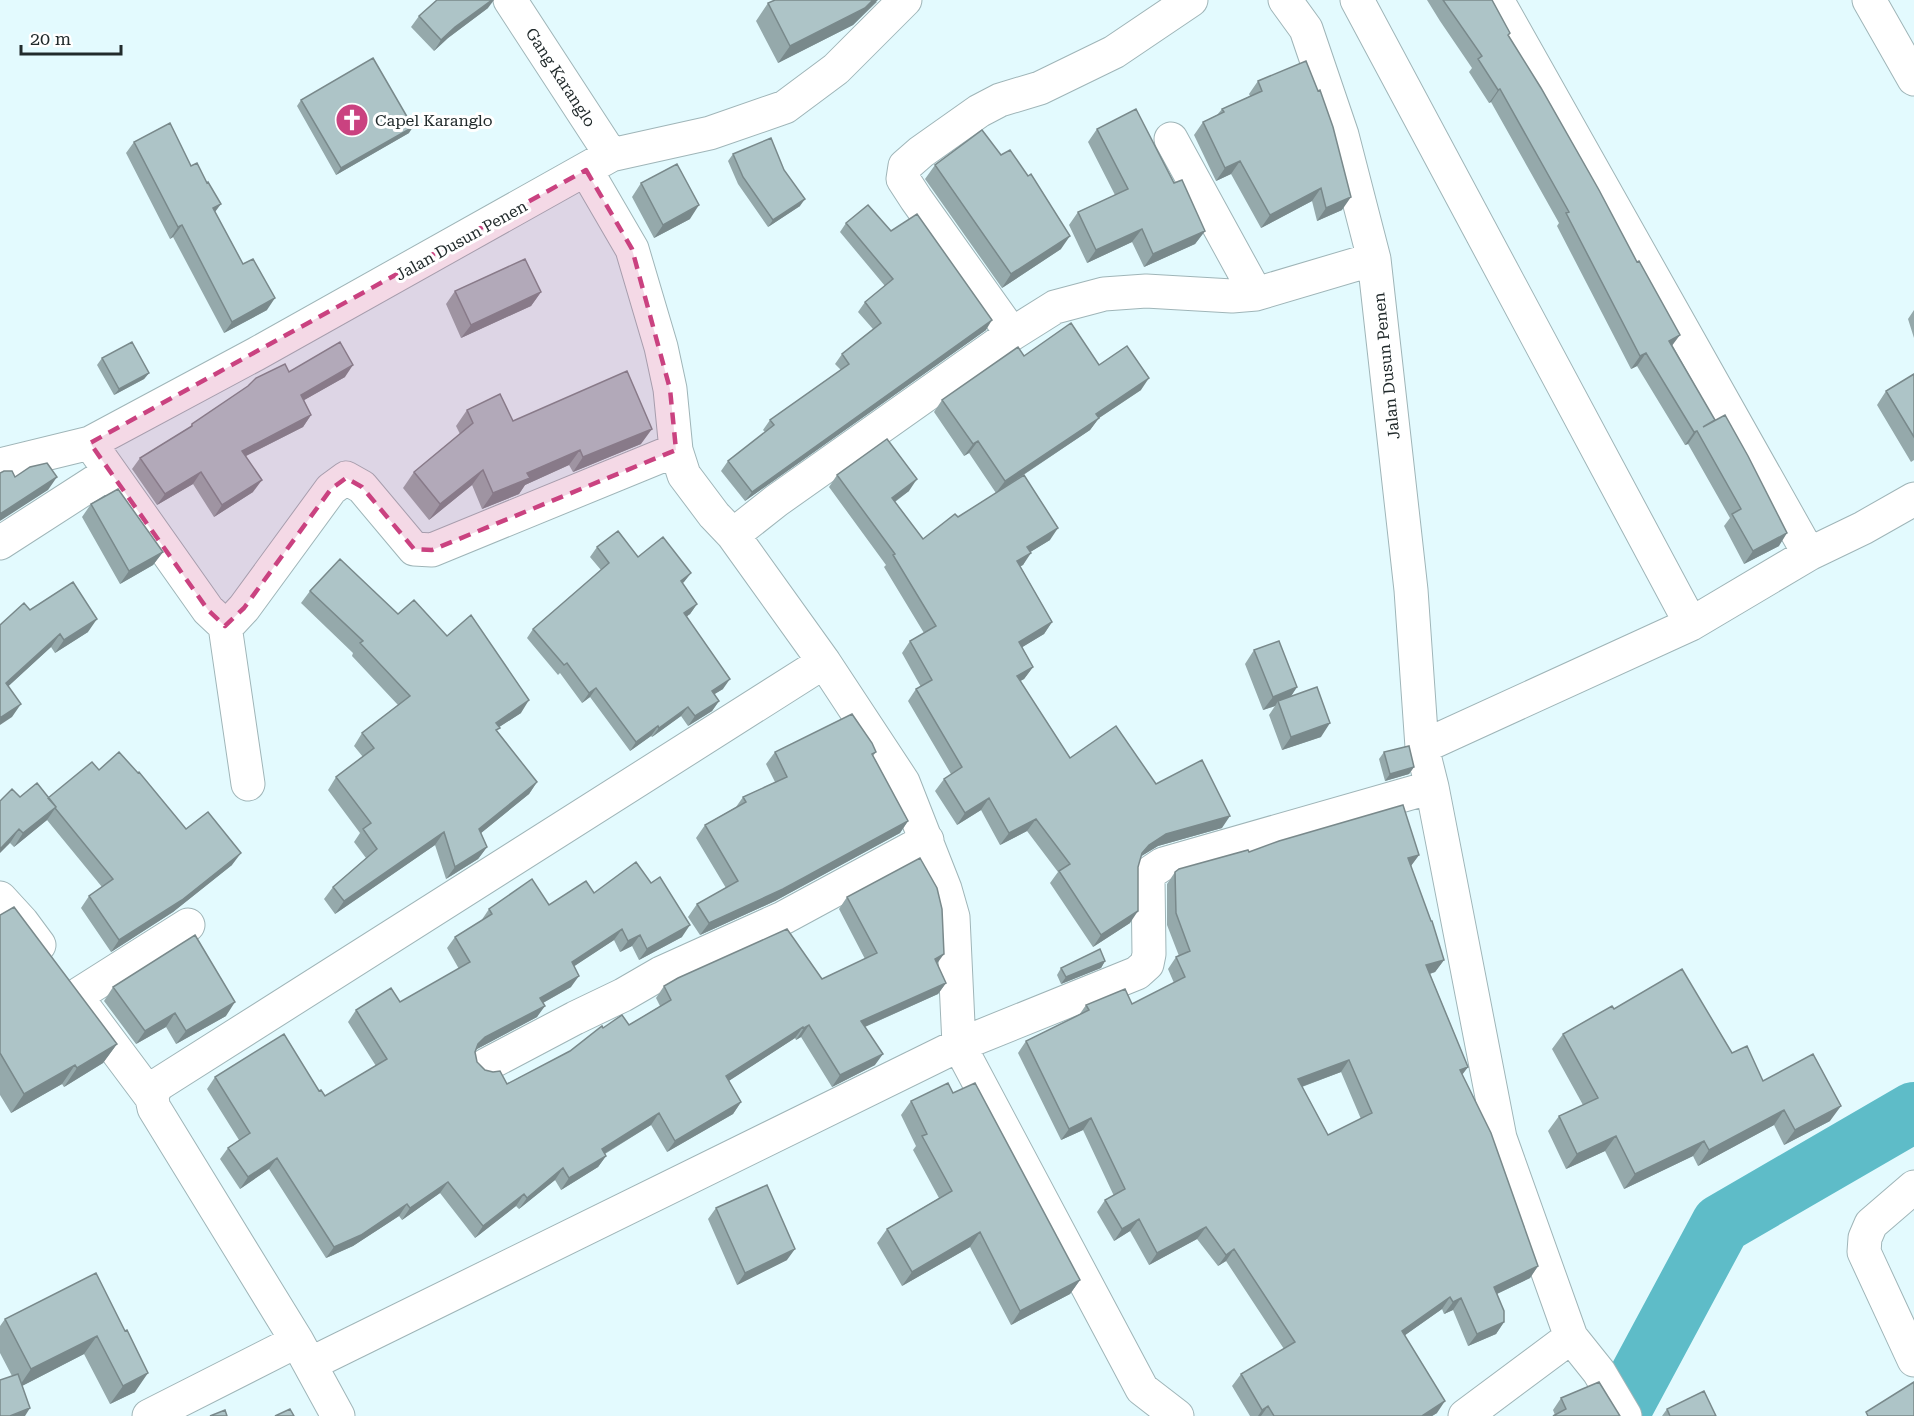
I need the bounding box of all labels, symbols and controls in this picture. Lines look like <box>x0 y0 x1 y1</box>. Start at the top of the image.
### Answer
scale bar <box>21 18 122 56</box>
street label: Gang Karanglo <box>522 24 600 130</box>
text: 20 m <box>30 28 71 49</box>
church icon: Capel Karanglo <box>334 102 370 138</box>
place label: Capel Karanglo <box>375 111 493 130</box>
street label: Jalan Dusun Penen <box>392 196 530 285</box>
street label: Jalan Dusun Penen <box>1369 292 1404 440</box>

